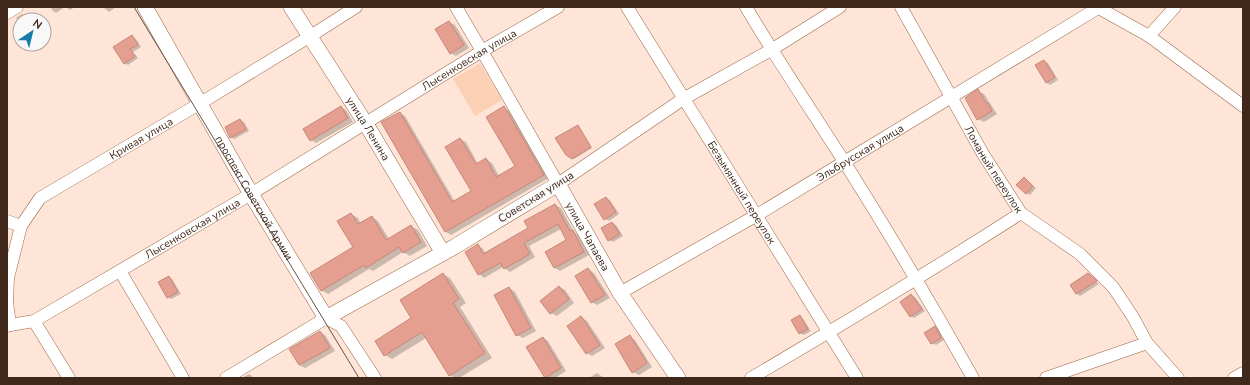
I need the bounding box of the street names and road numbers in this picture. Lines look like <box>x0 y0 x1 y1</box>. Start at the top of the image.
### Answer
street label: Лысенковская улица <box>419 25 519 94</box>
street label: улица Ленина <box>343 93 394 164</box>
street label: Кривая улица <box>106 114 176 163</box>
street label: Эльбрусская улица <box>813 120 906 185</box>
street label: Ломаный переулок <box>961 123 1027 216</box>
street label: проспект Советской Армии <box>212 133 297 263</box>
street label: Безымянный переулок <box>704 138 780 247</box>
street label: Советская улица <box>495 168 577 226</box>
street label: Лысенковская улица <box>142 194 243 262</box>
street label: улица Чапаева <box>562 199 613 274</box>

